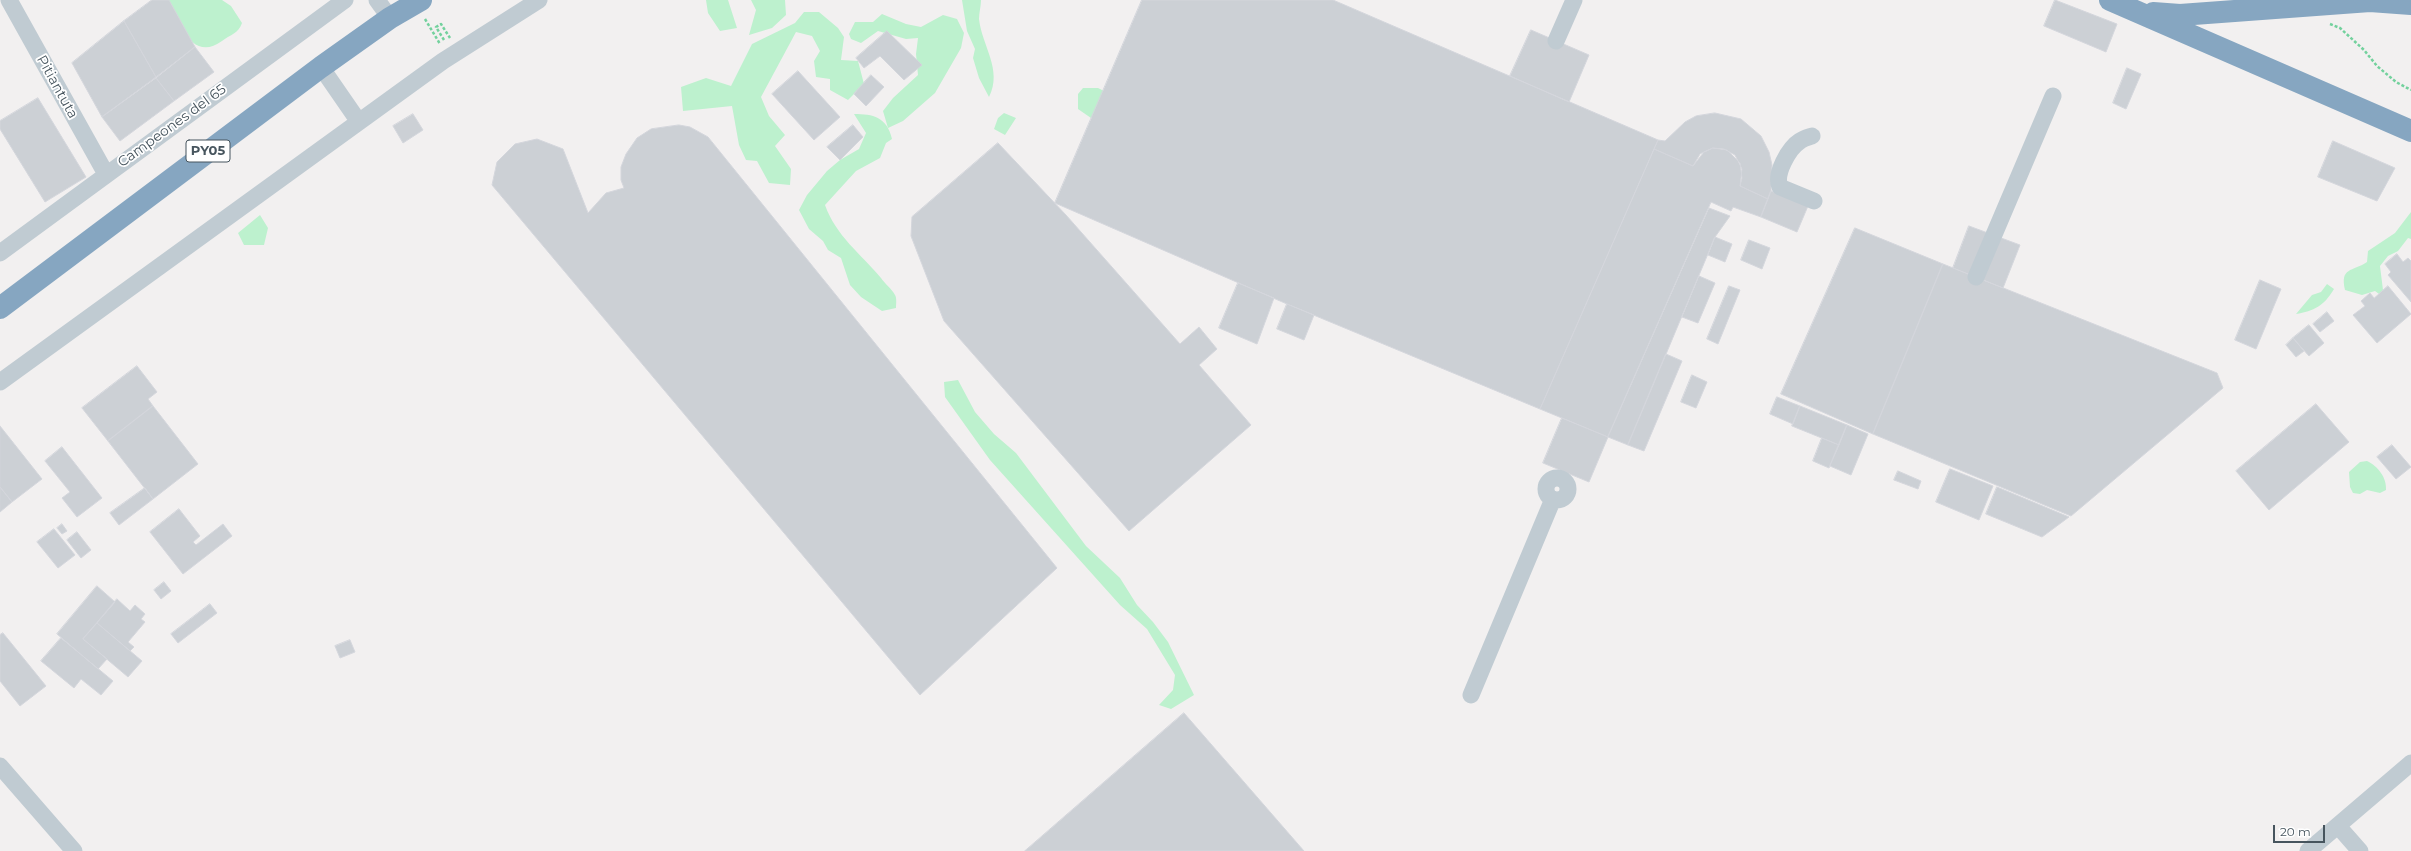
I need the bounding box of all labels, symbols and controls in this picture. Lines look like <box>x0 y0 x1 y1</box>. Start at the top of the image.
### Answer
street label: Pitiantuta <box>33 52 81 122</box>
street label: Campeones del 65 <box>115 81 229 171</box>
road number: PY05 <box>186 140 230 162</box>
scale bar <box>2275 817 2327 843</box>
text: 20 m <box>2280 824 2311 839</box>

